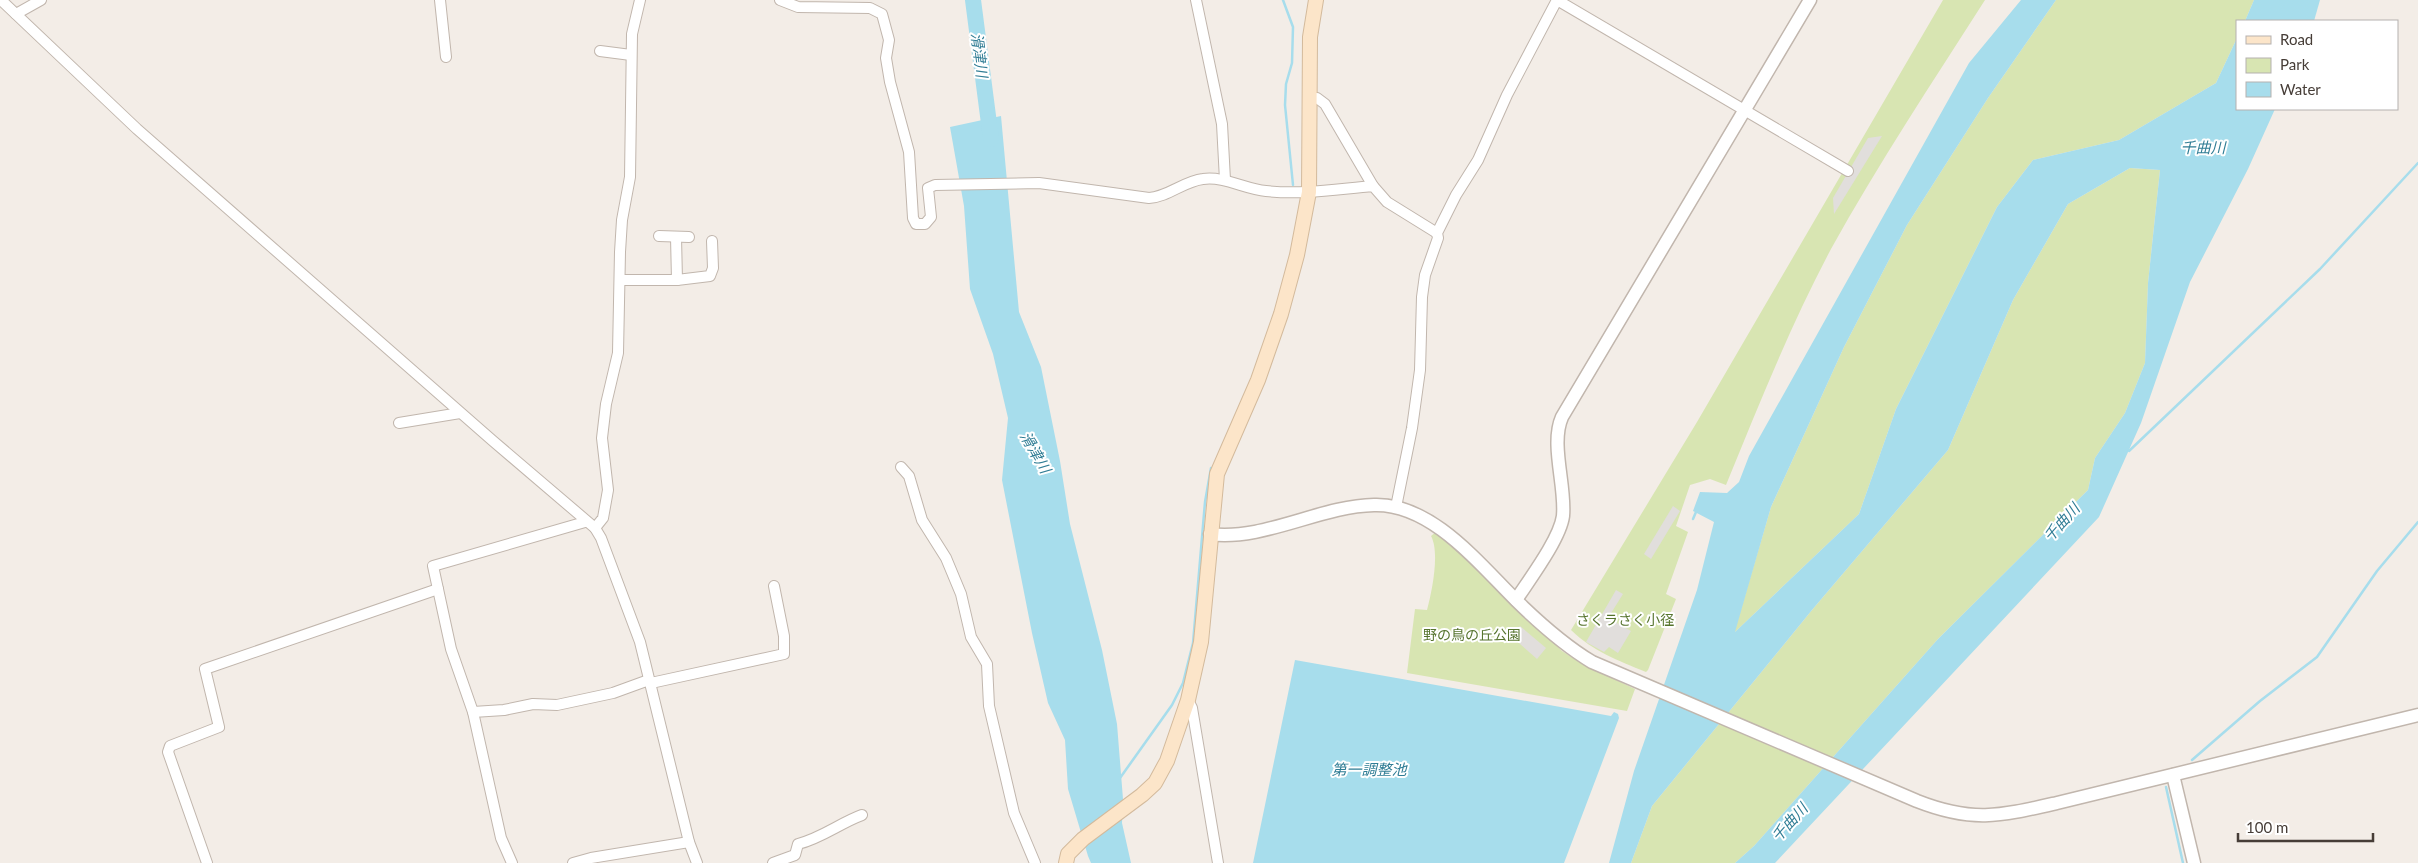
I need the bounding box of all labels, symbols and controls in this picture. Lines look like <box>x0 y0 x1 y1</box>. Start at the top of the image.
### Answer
legend <box>2236 20 2398 110</box>
text: Road <box>2280 30 2313 48</box>
water label: 滑津川 <box>968 32 992 80</box>
text: Park <box>2280 55 2310 73</box>
text: Water <box>2280 80 2321 98</box>
water label: 千曲川 <box>2180 138 2227 156</box>
water label: 滑津川 <box>1017 428 1056 478</box>
water label: 千曲川 <box>2039 498 2084 545</box>
park label: さくラさく小径 <box>1576 611 1674 628</box>
park label: 野の鳥の丘公園 <box>1423 626 1521 643</box>
water label: 第一調整池 <box>1331 760 1408 778</box>
water label: 千曲川 <box>1767 798 1812 845</box>
scale bar <box>2238 810 2373 842</box>
text: 100 m <box>2246 818 2288 836</box>

